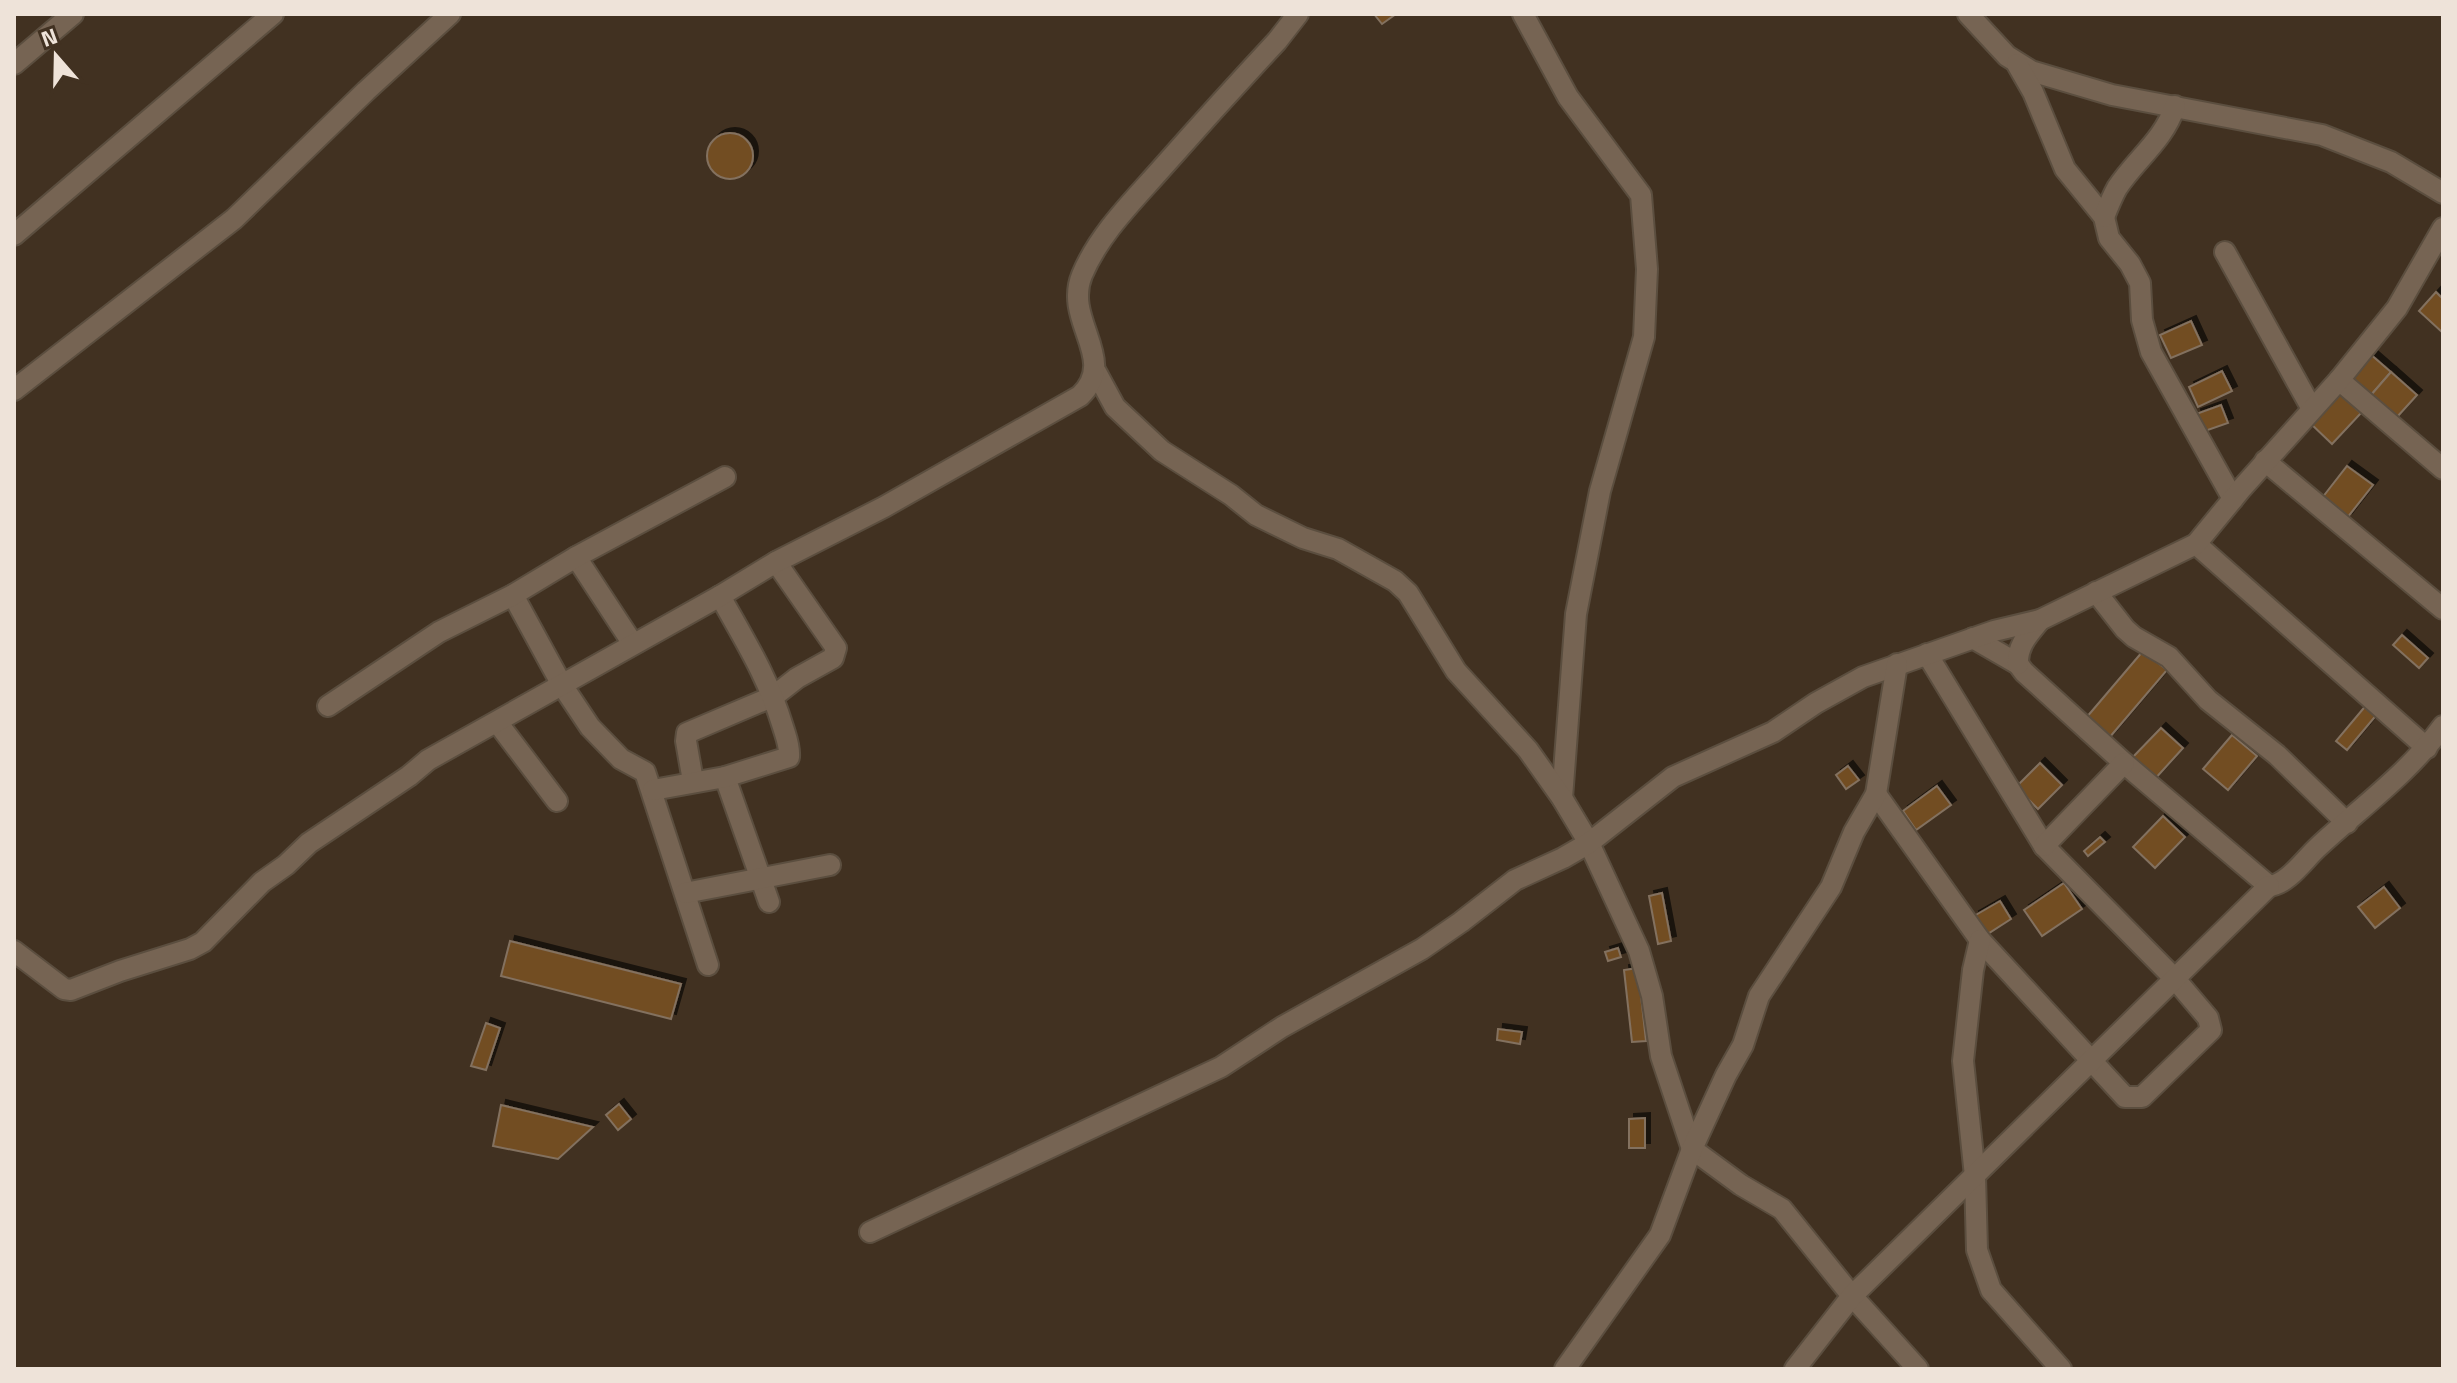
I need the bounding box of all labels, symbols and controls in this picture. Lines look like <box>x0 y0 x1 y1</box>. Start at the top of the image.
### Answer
north arrow <box>16 16 96 96</box>
text: N <box>36 19 62 56</box>

